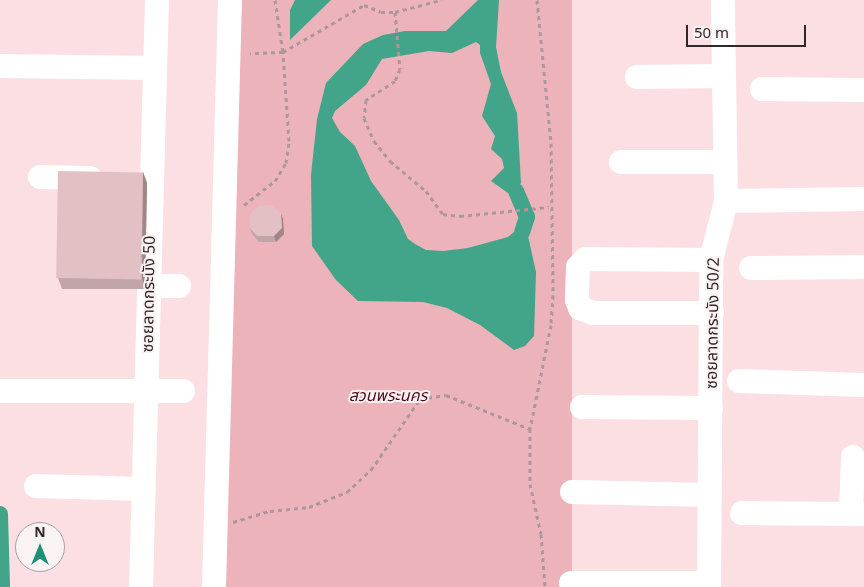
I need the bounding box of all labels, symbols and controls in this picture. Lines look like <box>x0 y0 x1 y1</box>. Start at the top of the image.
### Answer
scale bar <box>689 15 809 47</box>
text: 50 m <box>694 22 729 45</box>
street label: ซอยลาดกระบัง 50 <box>138 236 160 352</box>
street label: ซอยลาดกระบัง 50/2 <box>702 257 724 389</box>
park label: สวนพระนคร <box>349 386 427 406</box>
north arrow <box>15 522 65 572</box>
text: N <box>34 522 46 543</box>

